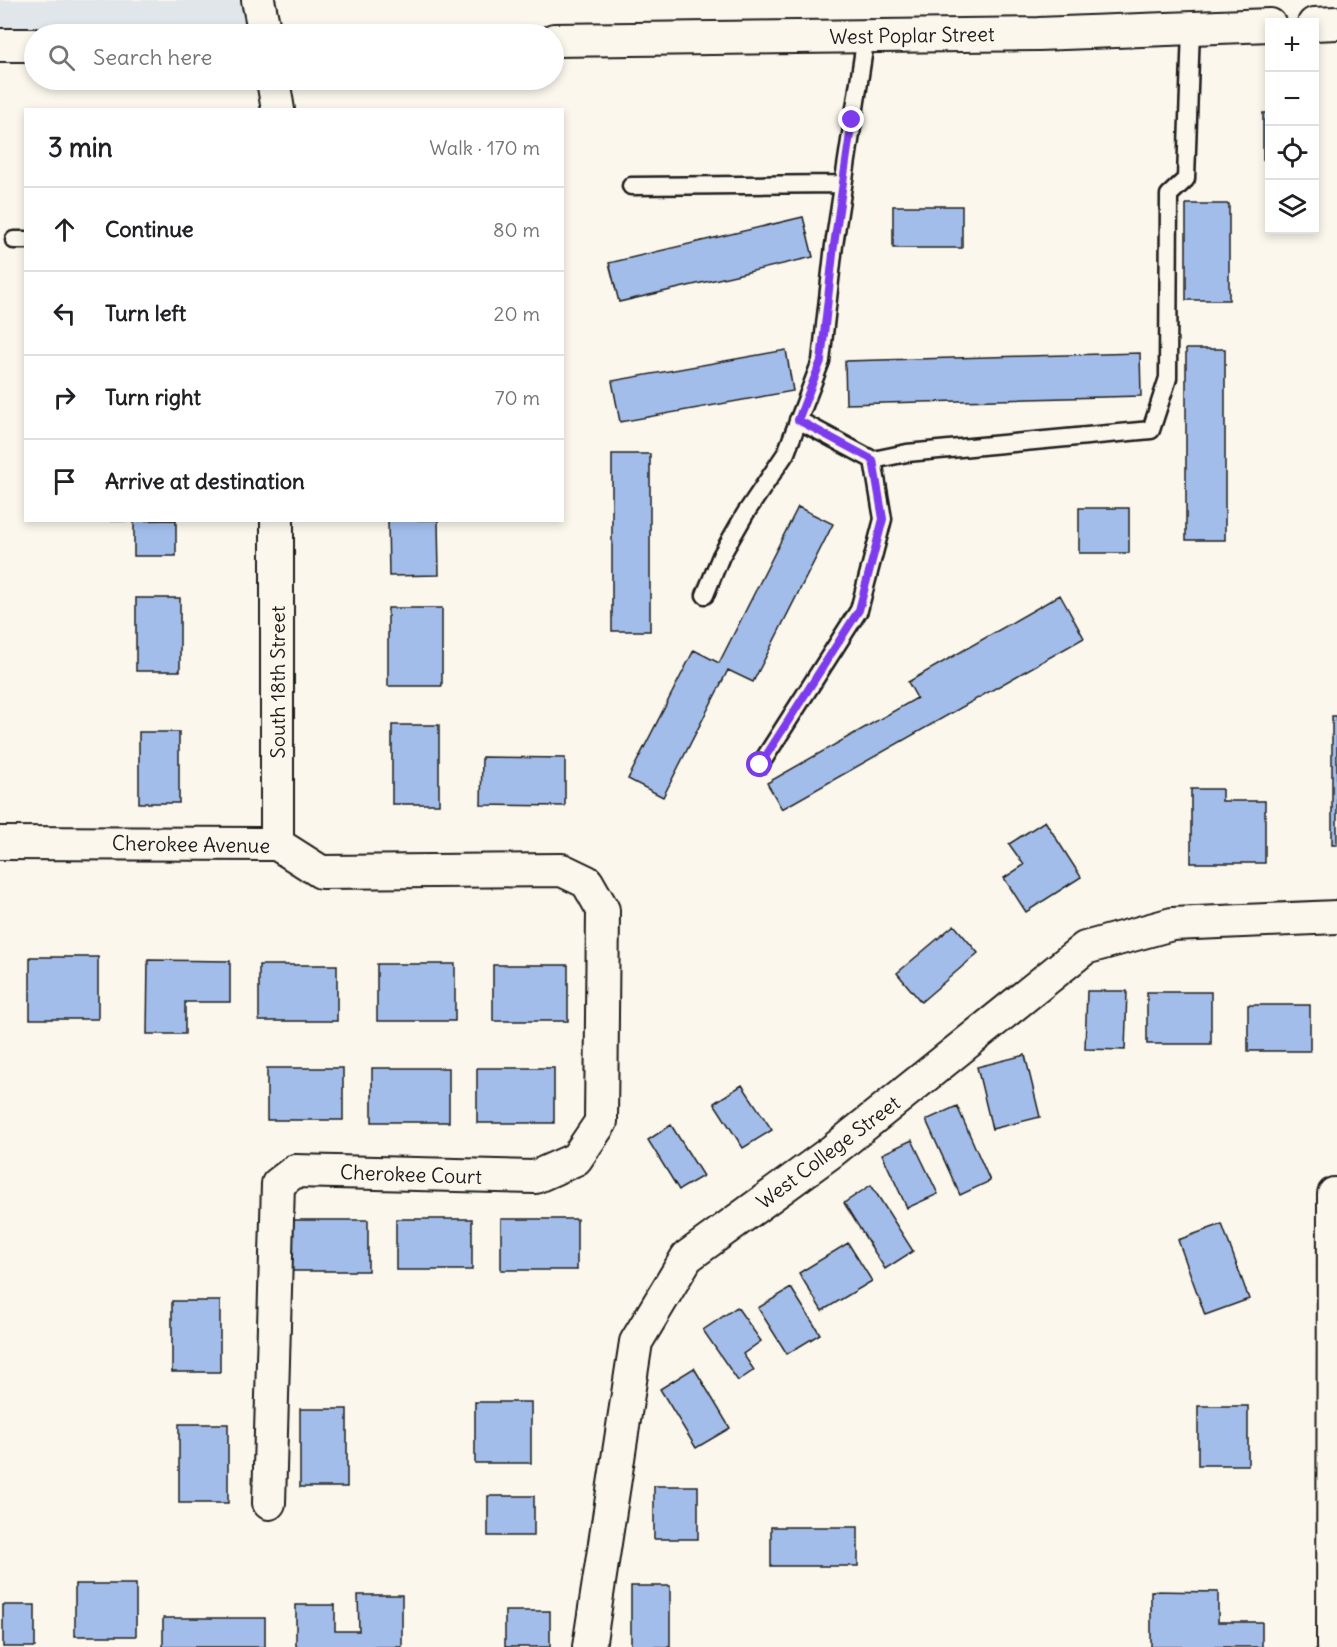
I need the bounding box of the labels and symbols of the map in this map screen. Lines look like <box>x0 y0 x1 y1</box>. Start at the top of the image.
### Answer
street label: West Poplar Street <box>829 21 995 49</box>
route end <box>838 106 864 132</box>
street label: South 18th Street <box>265 605 290 758</box>
route start <box>746 751 772 777</box>
street label: Cherokee Avenue <box>112 830 270 858</box>
street label: West College Street <box>751 1090 905 1214</box>
street label: Cherokee Court <box>340 1159 483 1189</box>

